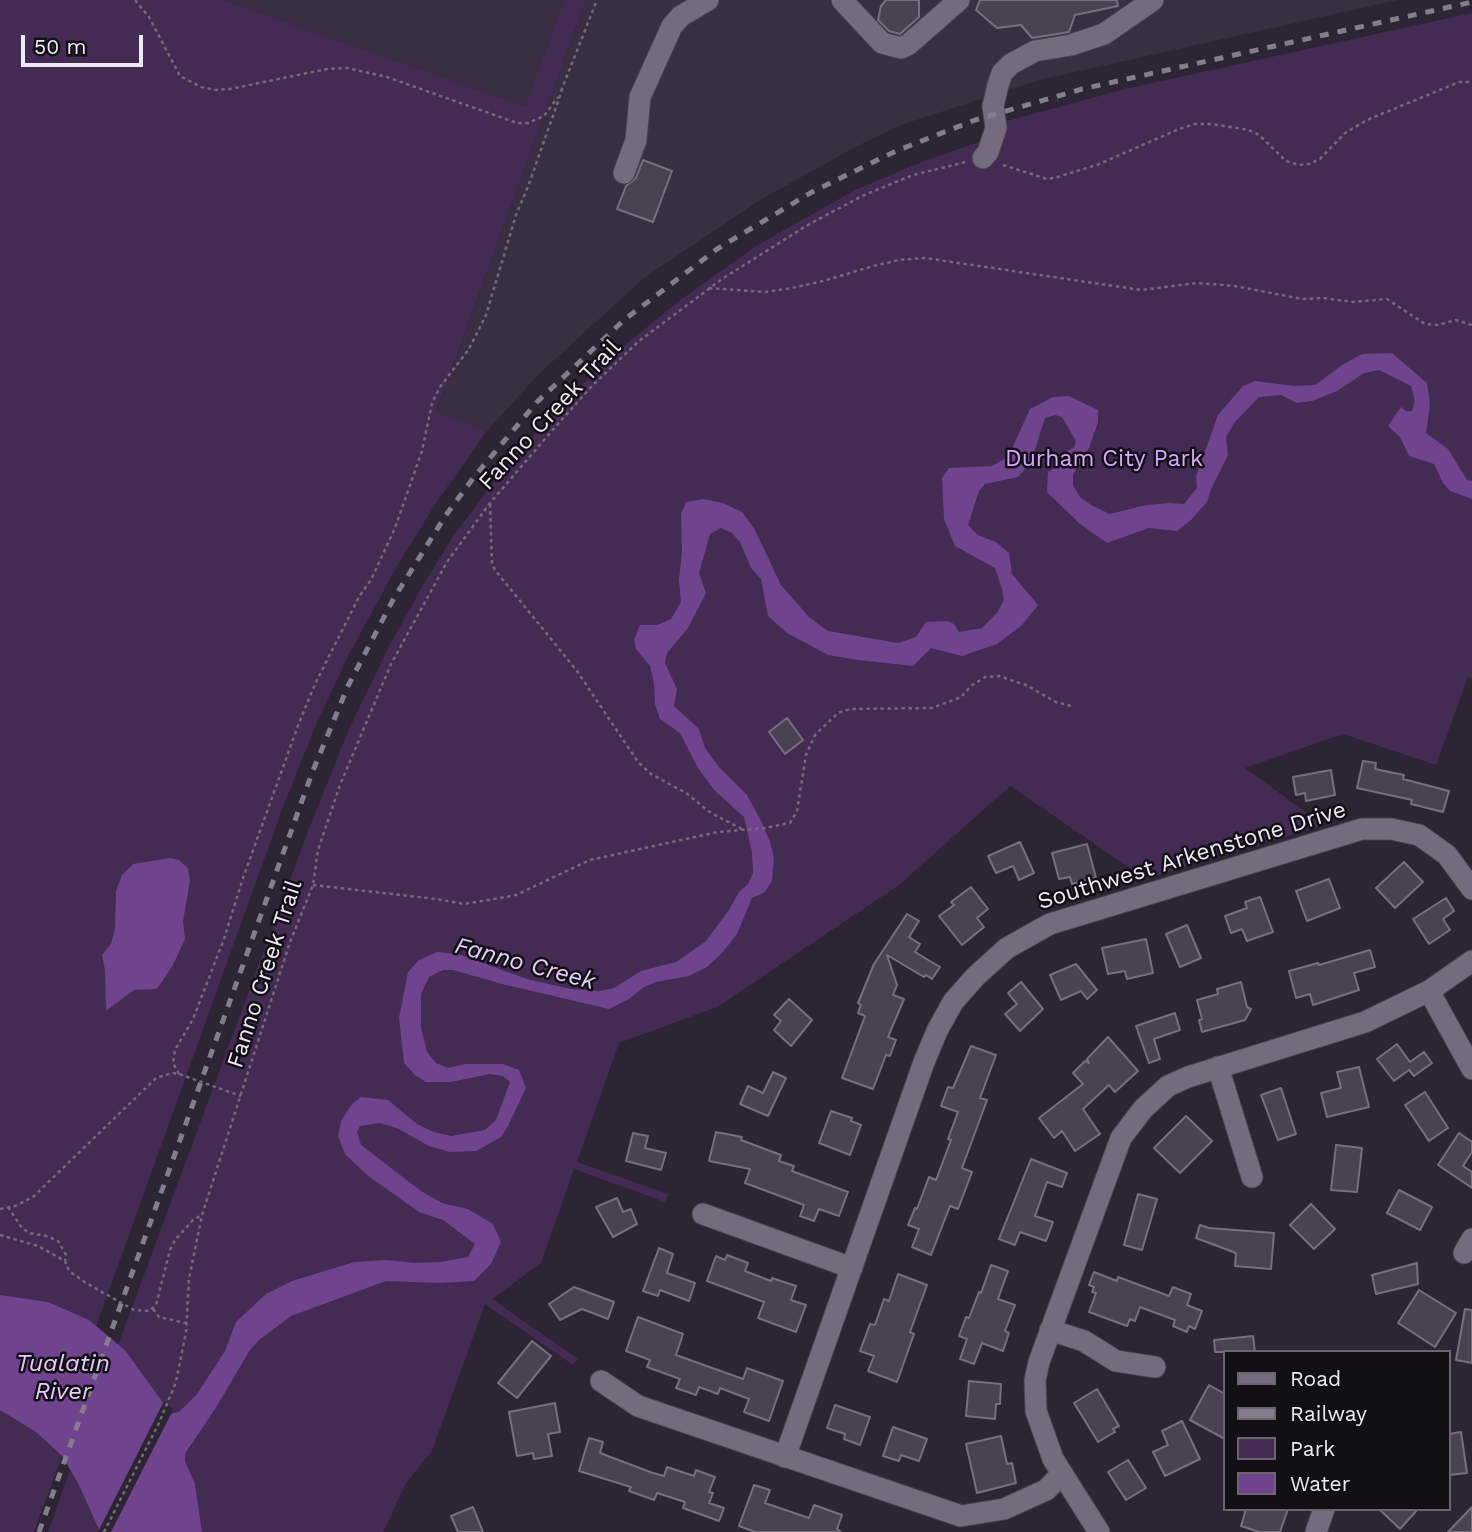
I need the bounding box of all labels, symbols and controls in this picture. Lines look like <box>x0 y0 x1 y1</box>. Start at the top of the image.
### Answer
scale bar <box>24 21 147 65</box>
text: 50 m <box>34 34 86 59</box>
street label: Fanno Creek Trail <box>473 334 627 496</box>
park label: Durham City Park <box>1005 445 1203 473</box>
street label: Southwest Arkenstone Drive <box>1034 796 1350 916</box>
street label: Fanno Creek Trail <box>222 877 308 1071</box>
water label: Fanno Creek <box>452 931 598 997</box>
water label: Tualatin River <box>16 1350 110 1406</box>
legend <box>1224 1350 1451 1511</box>
text: Road <box>1290 1366 1341 1391</box>
text: Railway <box>1290 1401 1367 1426</box>
text: Park <box>1290 1436 1335 1461</box>
text: Water <box>1290 1471 1350 1496</box>

